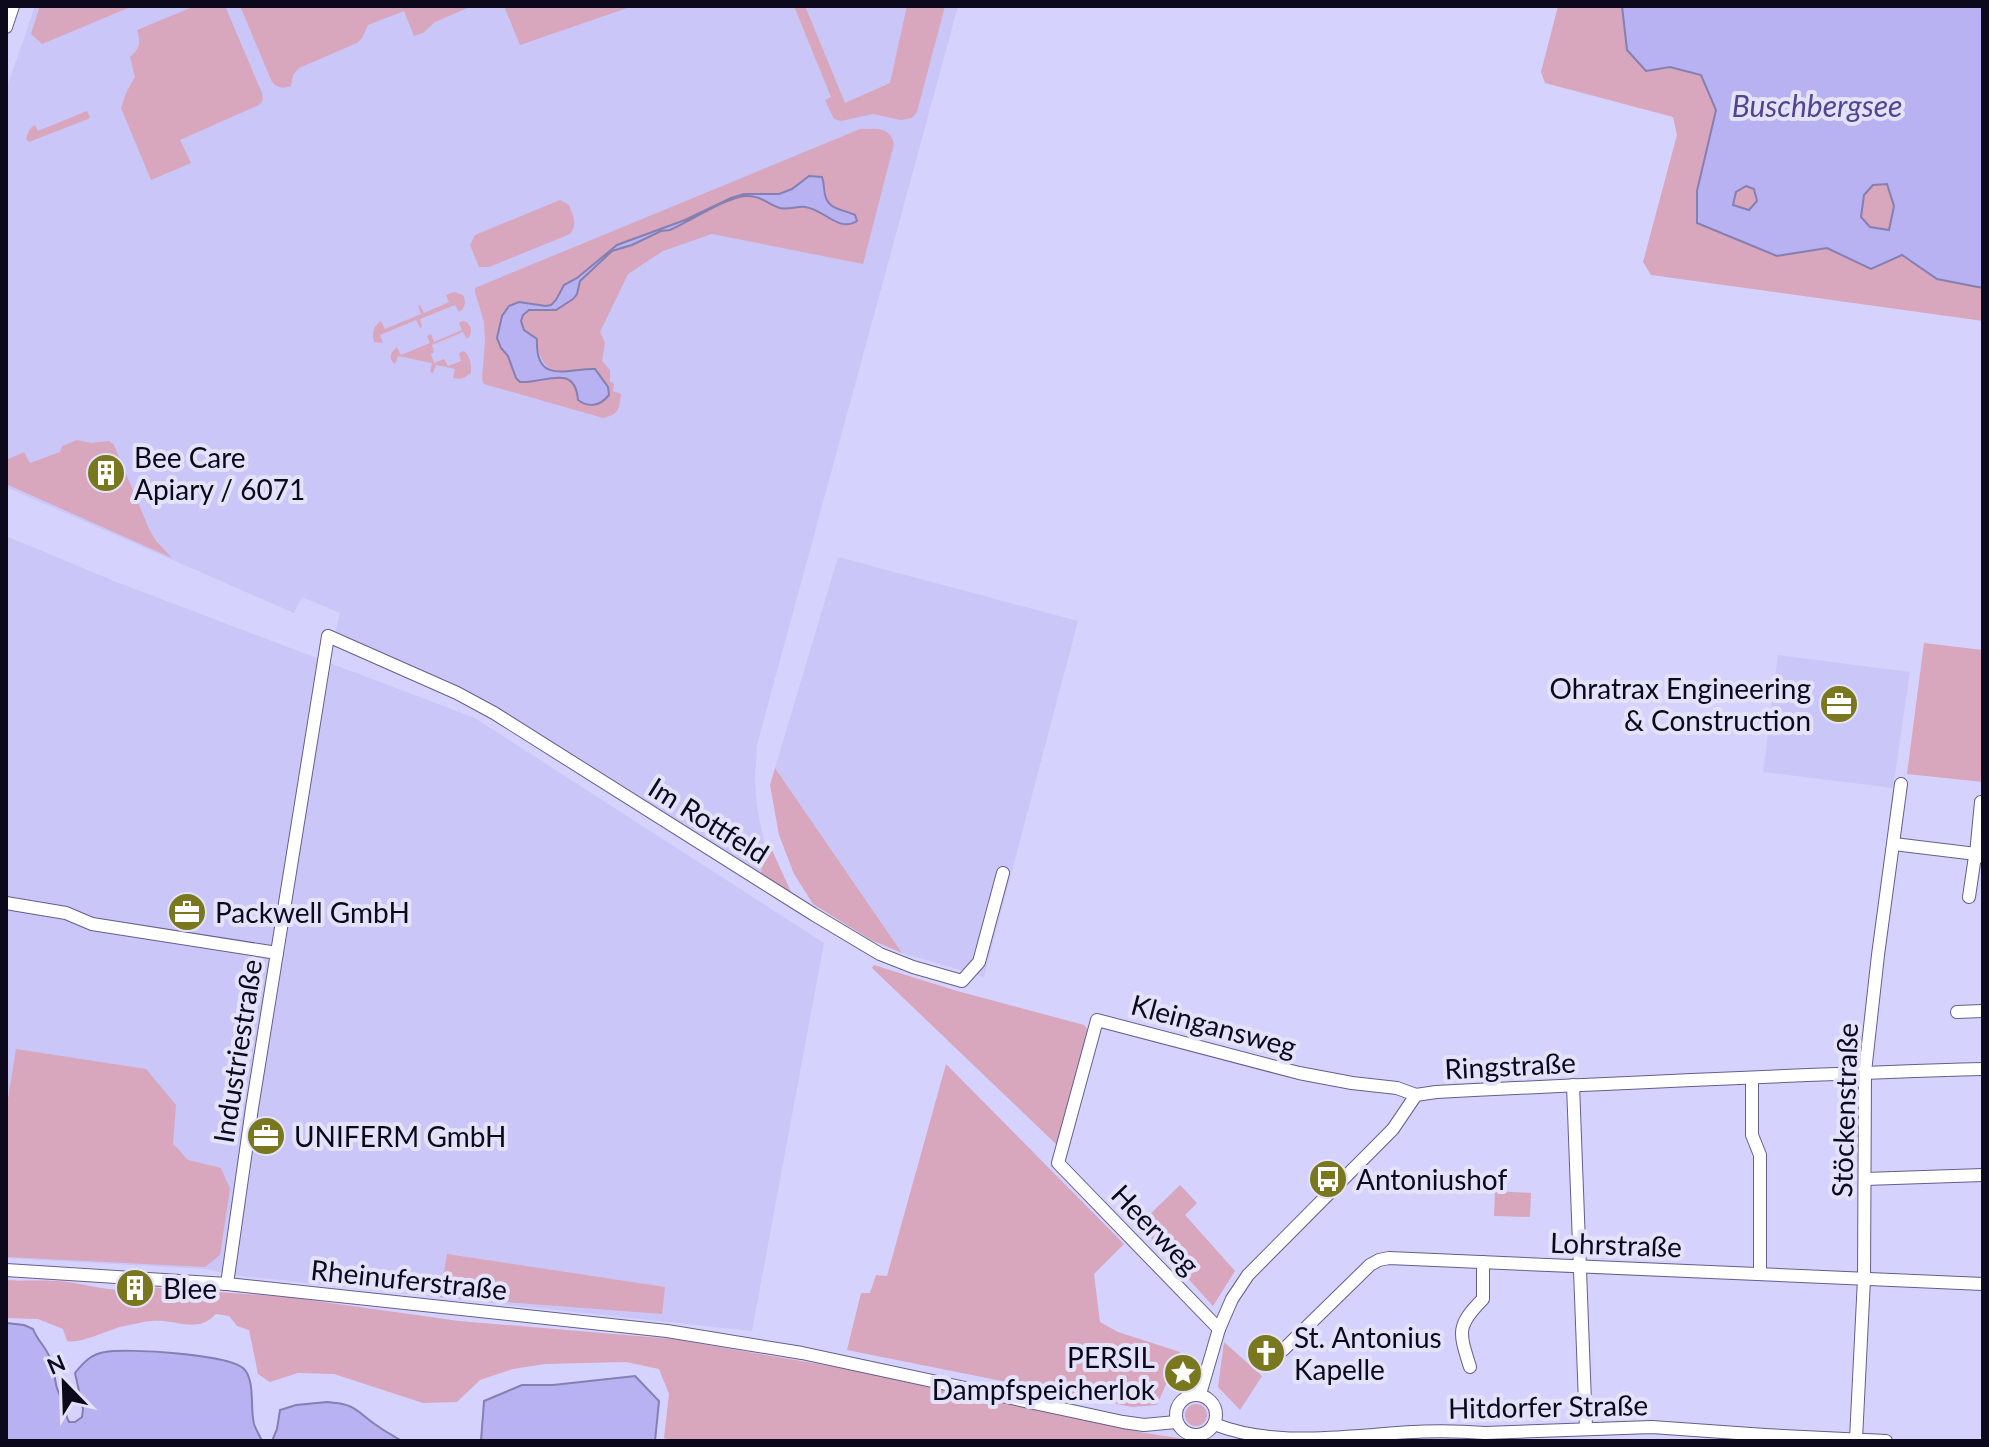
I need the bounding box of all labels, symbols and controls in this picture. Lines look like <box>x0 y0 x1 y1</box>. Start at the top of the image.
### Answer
water label: Buschbergsee <box>1732 87 1902 123</box>
place label: Bee Care Apiary / 6071 <box>134 440 305 506</box>
building icon: Bee Care Apiary / 6071 <box>85 452 127 494</box>
place label: Ohratrax Engineering & Construction <box>1550 671 1811 737</box>
office icon: Ohratrax Engineering & Construction <box>1818 683 1860 725</box>
street label: Im Rottfeld <box>643 770 775 870</box>
office icon: Packwell GmbH <box>166 891 208 933</box>
place label: Packwell GmbH <box>215 895 410 929</box>
street label: Industriestraße <box>206 957 268 1145</box>
street label: Kleingansweg <box>1128 987 1300 1063</box>
street label: Stöckenstraße <box>1824 1022 1864 1198</box>
street label: Ringstraße <box>1444 1045 1576 1085</box>
office icon: UNIFERM GmbH <box>245 1115 287 1157</box>
place label: UNIFERM GmbH <box>294 1119 506 1153</box>
bus stop icon: Antoniushof <box>1307 1158 1349 1200</box>
place label: Antoniushof <box>1356 1162 1507 1196</box>
street label: Heerweg <box>1105 1177 1207 1281</box>
street label: Lohrstraße <box>1549 1225 1683 1263</box>
street label: Rheinuferstraße <box>309 1252 509 1306</box>
building icon: Blee <box>114 1267 156 1309</box>
place label: Blee <box>163 1271 217 1305</box>
place label: St. Antonius Kapelle <box>1294 1320 1442 1386</box>
church icon: St. Antonius Kapelle <box>1245 1332 1287 1374</box>
place label: PERSIL Dampfspeicherlok <box>932 1340 1156 1406</box>
north arrow <box>24 1343 104 1423</box>
text: N <box>43 1348 69 1380</box>
place icon: PERSIL Dampfspeicherlok <box>1162 1352 1204 1394</box>
street label: Hitdorfer Straße <box>1448 1387 1648 1425</box>

